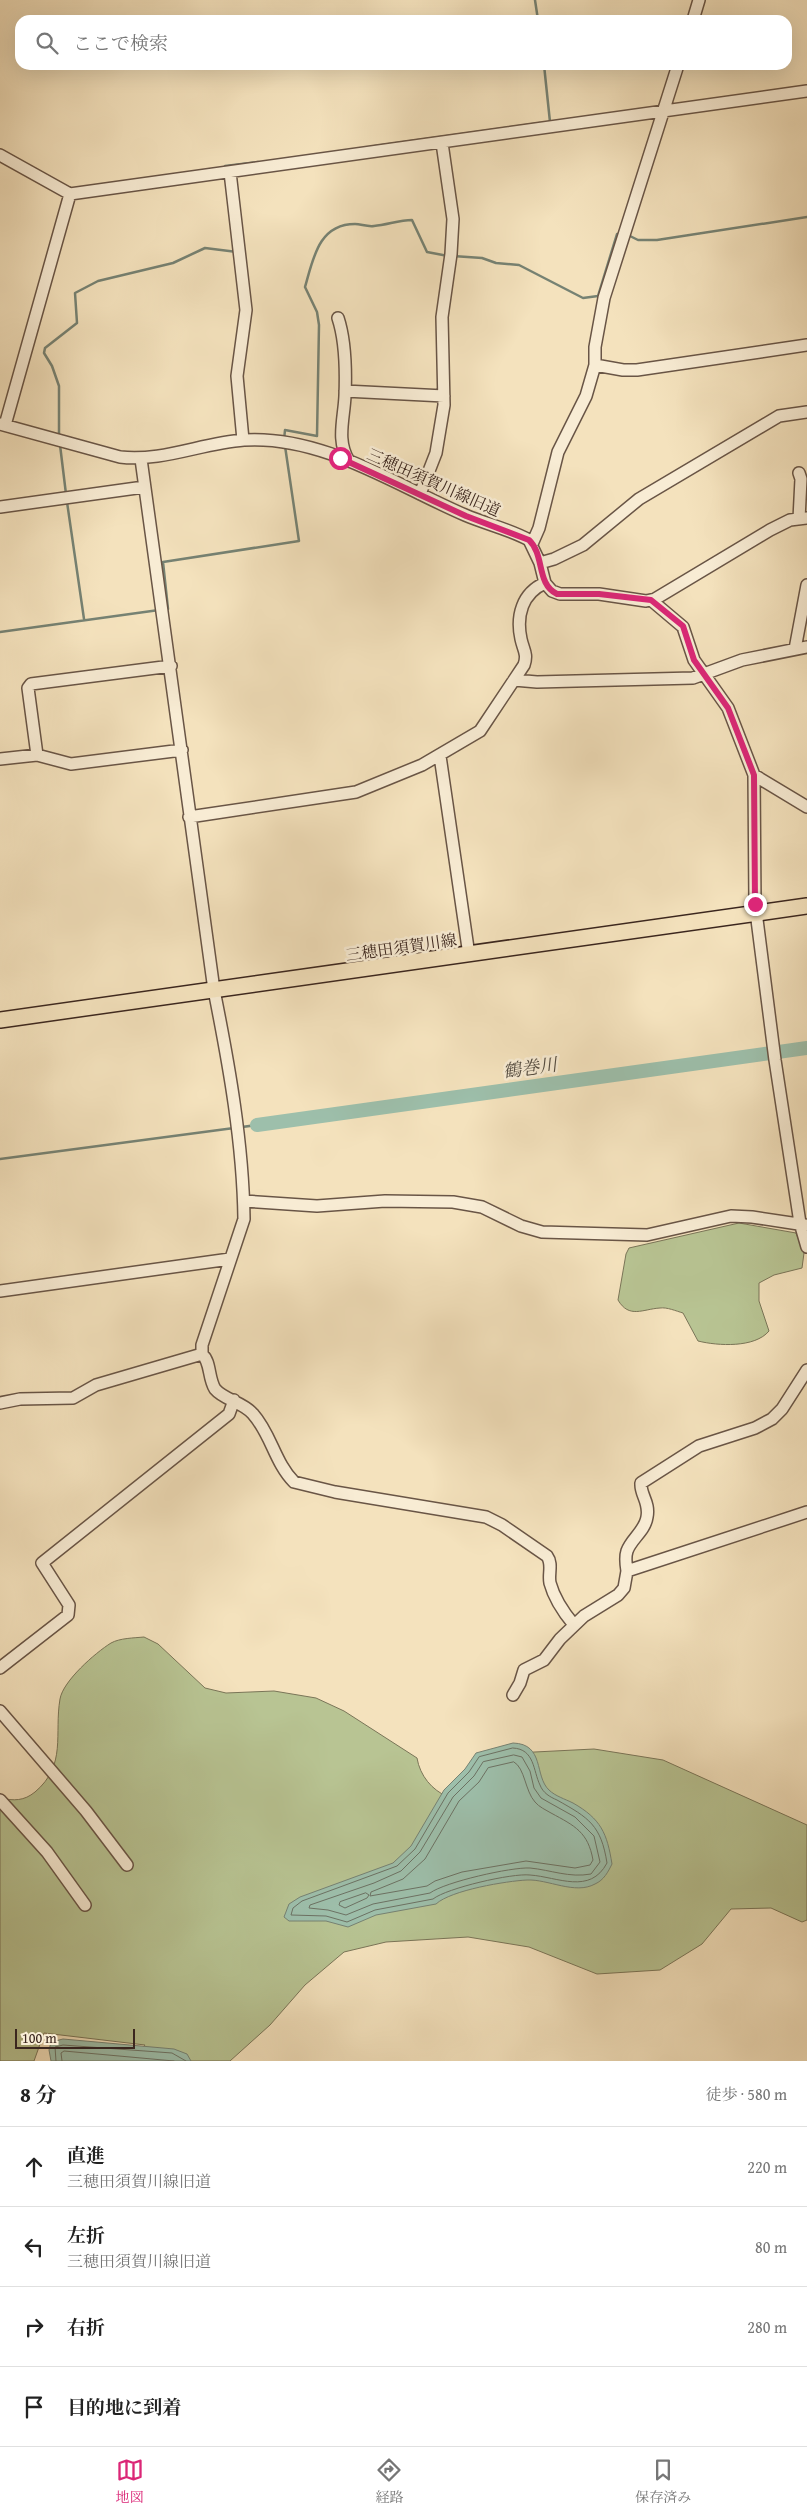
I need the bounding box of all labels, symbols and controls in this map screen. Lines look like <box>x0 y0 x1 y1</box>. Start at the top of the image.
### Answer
search box <box>15 15 792 70</box>
icon: search <box>33 29 61 57</box>
text: ここで検索 <box>73 29 168 57</box>
street label: 三穂田須賀川線旧道 <box>363 442 505 522</box>
route start <box>329 447 352 470</box>
route end <box>744 893 767 916</box>
street label: 三穂田須賀川線 <box>344 927 458 967</box>
water label: 鶴巻川 <box>501 1050 561 1085</box>
scale bar <box>15 2026 135 2049</box>
text: 100 m <box>22 2028 57 2048</box>
text: 8 分 <box>20 2079 57 2110</box>
text: 徒歩 · 580 m <box>706 2082 787 2106</box>
text: 直進 <box>67 2141 105 2169</box>
icon: ahead <box>20 2153 48 2181</box>
text: 220 m <box>747 2155 787 2179</box>
text: 三穂田須賀川線旧道 <box>67 2169 211 2193</box>
text: 左折 <box>67 2221 105 2249</box>
icon: left <box>20 2233 48 2261</box>
text: 80 m <box>755 2235 787 2259</box>
text: 三穂田須賀川線旧道 <box>67 2249 211 2273</box>
icon: right <box>20 2313 48 2341</box>
text: 右折 <box>67 2313 105 2341</box>
text: 280 m <box>747 2315 787 2339</box>
icon: arrive <box>20 2393 48 2421</box>
text: 目的地に到着 <box>67 2393 181 2421</box>
tab: 地図 <box>116 2456 144 2507</box>
tab: 経路 <box>375 2456 403 2507</box>
tab: 保存済み <box>635 2456 691 2507</box>

